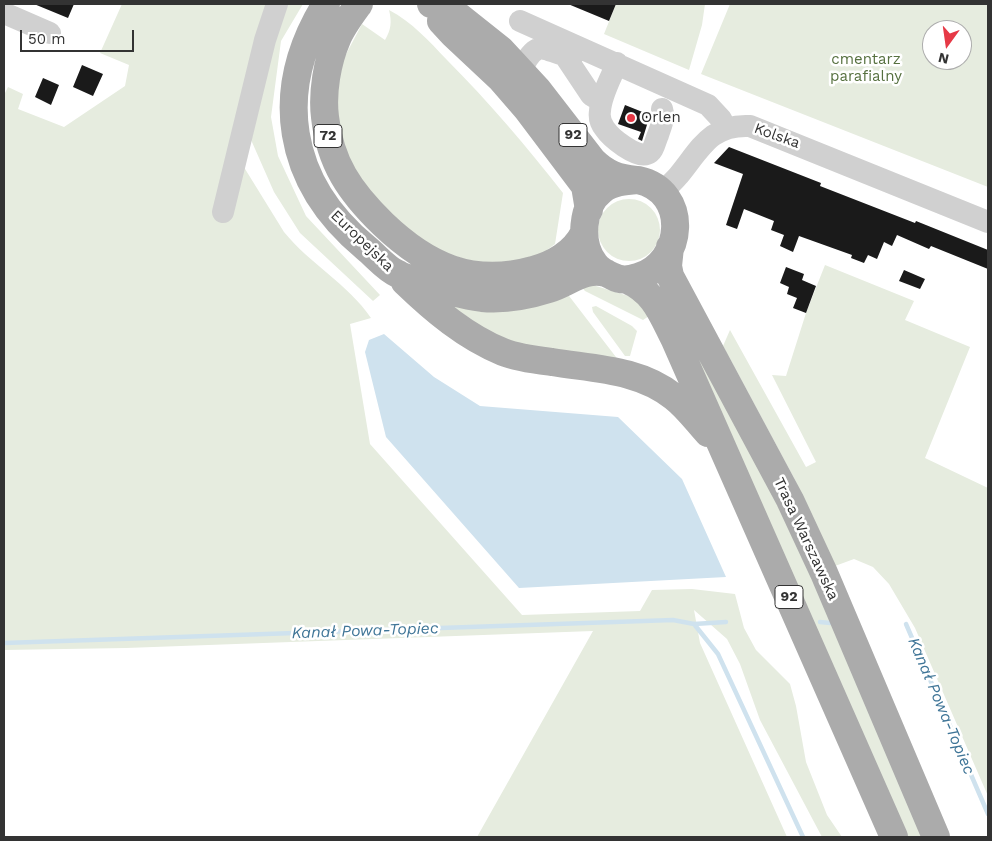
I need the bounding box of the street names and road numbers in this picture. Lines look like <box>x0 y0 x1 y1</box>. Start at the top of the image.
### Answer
street label: Kolska <box>752 119 802 153</box>
road number: 72 <box>314 124 342 148</box>
road number: 92 <box>559 124 587 146</box>
street label: Europejska <box>327 207 397 275</box>
street label: Trasa Warszawska <box>770 475 842 603</box>
road number: 92 <box>775 586 803 608</box>

